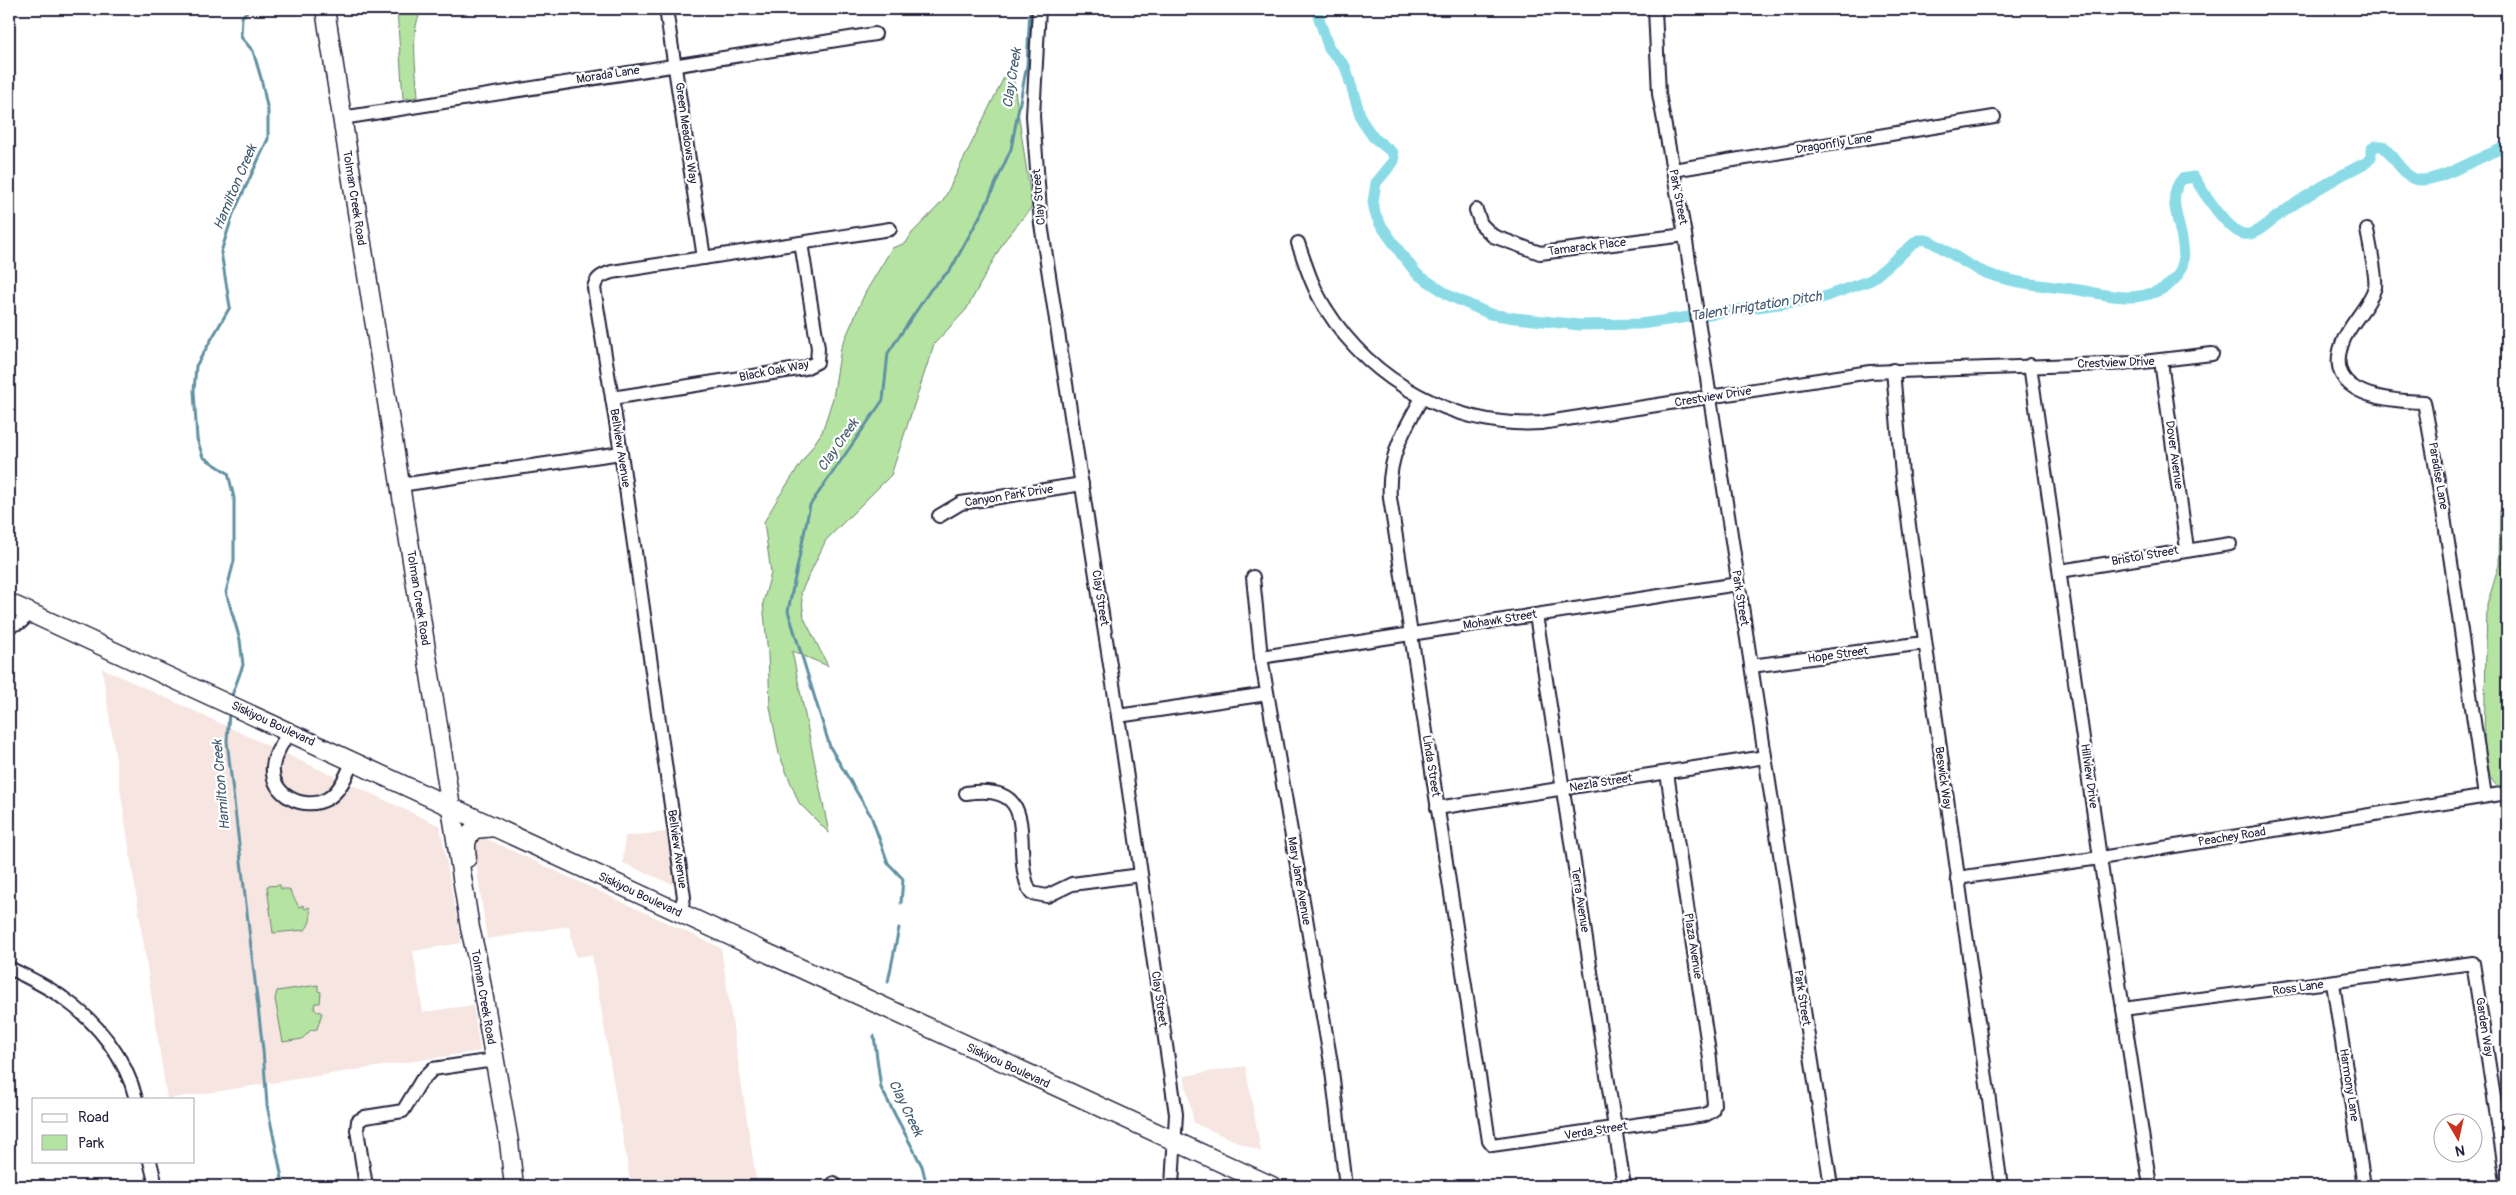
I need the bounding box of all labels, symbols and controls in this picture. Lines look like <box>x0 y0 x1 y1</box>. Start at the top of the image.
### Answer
water label: Clay Creek <box>999 46 1025 109</box>
street label: Morada Lane <box>575 63 641 87</box>
street label: Green Meadows Way <box>671 81 701 185</box>
street label: Dragonfly Lane <box>1795 131 1873 157</box>
water label: Hamilton Creek <box>209 141 261 232</box>
street label: Tolman Creek Road <box>339 149 369 247</box>
street label: Clay Street <box>1029 168 1049 226</box>
street label: Park Street <box>1665 168 1691 226</box>
street label: Tamarack Place <box>1547 235 1627 259</box>
water label: Talent Irrigtation Ditch <box>1689 287 1824 325</box>
street label: Crestview Drive <box>2077 354 2155 372</box>
street label: Black Oak Way <box>738 357 810 385</box>
street label: Crestview Drive <box>1674 384 1752 410</box>
street label: Bellview Avenue <box>606 408 634 488</box>
water label: Clay Creek <box>814 414 863 475</box>
street label: Dover Avenue <box>2162 420 2186 490</box>
street label: Paradise Lane <box>2425 441 2451 511</box>
street label: Canyon Park Drive <box>964 482 1054 510</box>
street label: Bristol Street <box>2110 543 2180 569</box>
street label: Tolman Creek Road <box>403 549 433 647</box>
street label: Clay Street <box>1088 569 1112 627</box>
street label: Park Street <box>1728 569 1752 627</box>
street label: Mohawk Street <box>1462 607 1538 633</box>
street label: Hope Street <box>1807 643 1869 667</box>
street label: Siskiyou Boulevard <box>229 698 317 750</box>
street label: Linda Street <box>1419 734 1443 798</box>
water label: Hamilton Creek <box>208 738 233 831</box>
street label: Hillview Drive <box>2077 743 2101 809</box>
street label: Beswick Way <box>1931 746 1955 810</box>
street label: Nezla Street <box>1568 771 1634 795</box>
street label: Bellview Avenue <box>664 809 690 889</box>
street label: Peachey Road <box>2197 824 2267 850</box>
street label: Mary Jane Avenue <box>1284 836 1314 926</box>
street label: Terra Avenue <box>1567 866 1593 934</box>
street label: Siskiyou Boulevard <box>596 869 684 921</box>
street label: Plaza Avenue <box>1680 912 1706 980</box>
street label: Tolman Creek Road <box>467 948 499 1046</box>
street label: Park Street <box>1790 969 1814 1027</box>
street label: Clay Street <box>1148 970 1170 1028</box>
street label: Ross Lane <box>2271 977 2325 999</box>
street label: Garden Way <box>2472 996 2496 1058</box>
street label: Siskiyou Boulevard <box>964 1040 1052 1092</box>
street label: Harmony Lane <box>2336 1048 2362 1123</box>
water label: Clay Creek <box>885 1077 927 1140</box>
legend <box>32 1098 195 1162</box>
text: Road <box>78 1108 109 1127</box>
north arrow <box>2434 1112 2484 1162</box>
street label: Verda Street <box>1563 1119 1629 1143</box>
text: Park <box>78 1134 105 1153</box>
text: N <box>2454 1141 2466 1159</box>

